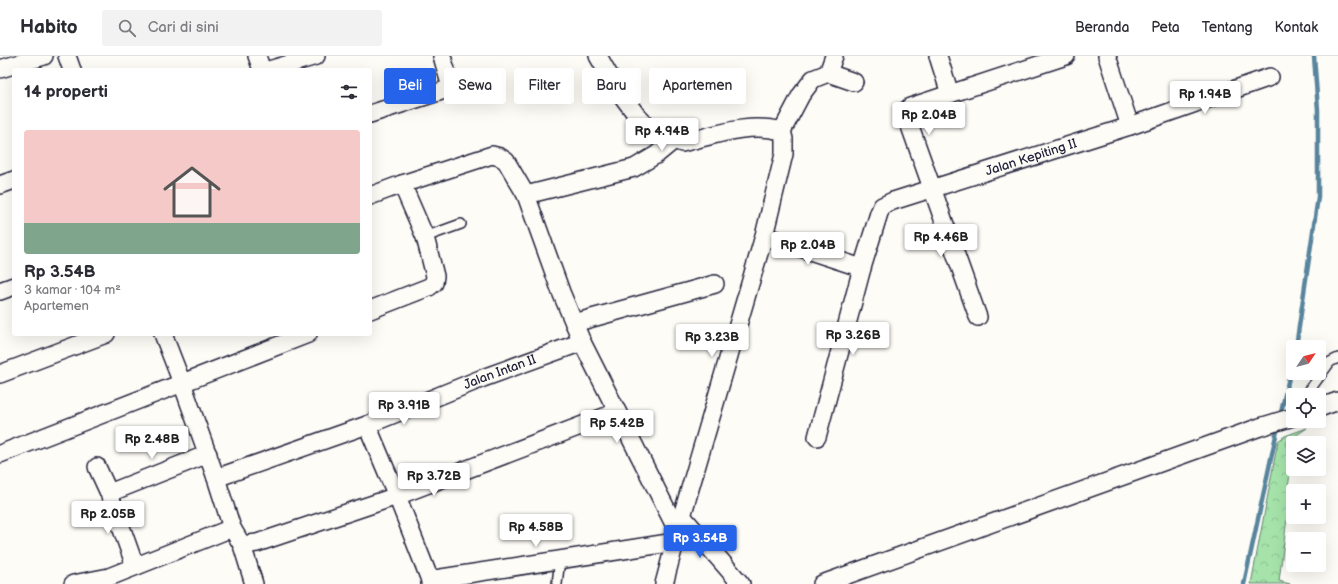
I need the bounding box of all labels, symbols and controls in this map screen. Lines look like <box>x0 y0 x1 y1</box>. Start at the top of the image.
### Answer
search box <box>102 10 382 46</box>
text: Habito <box>20 16 78 39</box>
icon: search <box>116 17 138 39</box>
text: Cari di sini <box>148 18 219 37</box>
text: Beranda <box>1075 19 1129 36</box>
text: Peta <box>1151 19 1180 36</box>
text: Tentang <box>1202 19 1253 36</box>
text: Kontak <box>1275 19 1318 36</box>
chip: Beli <box>384 68 436 104</box>
chip: Sewa <box>444 68 506 104</box>
chip: Filter <box>514 68 574 104</box>
chip: Baru <box>582 68 641 104</box>
chip: Apartemen <box>649 68 746 104</box>
icon: filters <box>338 81 360 103</box>
pin: Rp 1.94B <box>1164 81 1246 115</box>
text: 14 properti <box>24 82 108 102</box>
text: Rp 1.94B <box>1179 86 1231 102</box>
pin: Rp 2.04B <box>888 102 970 136</box>
text: Rp 2.04B <box>901 107 957 123</box>
pin: Rp 4.94B <box>621 118 703 152</box>
text: Rp 4.94B <box>635 123 689 139</box>
street label: Jalan Kepiting II <box>983 135 1079 179</box>
icon: home <box>156 156 228 228</box>
pin: Rp 4.46B <box>900 224 982 258</box>
text: Rp 4.46B <box>913 229 969 245</box>
pin: Rp 2.04B <box>767 232 849 266</box>
text: Rp 2.04B <box>780 237 836 253</box>
text: Rp 3.54B <box>24 262 95 282</box>
text: 3 kamar · 104 m² <box>24 282 121 298</box>
text: Apartemen <box>24 298 89 314</box>
pin: Rp 3.26B <box>812 322 894 356</box>
pin: Rp 3.23B <box>671 324 753 358</box>
text: Rp 3.26B <box>825 327 881 343</box>
text: Rp 3.23B <box>685 329 739 345</box>
north arrow <box>1286 340 1326 380</box>
map controls <box>1286 340 1326 572</box>
street label: Jalan Intan II <box>461 351 538 393</box>
button: locate <box>1286 388 1326 428</box>
pin: Rp 3.91B <box>363 392 445 426</box>
text: Rp 3.91B <box>378 397 430 413</box>
pin: Rp 5.42B <box>576 410 658 444</box>
text: Rp 5.42B <box>590 415 644 431</box>
pin: Rp 2.48B <box>111 426 193 460</box>
text: Rp 2.48B <box>124 431 180 447</box>
button: layers <box>1286 436 1326 476</box>
pin: Rp 3.72B <box>393 463 475 497</box>
text: Rp 3.72B <box>407 468 461 484</box>
button: + <box>1286 484 1326 524</box>
pin: Rp 2.05B <box>67 501 149 535</box>
text: Rp 2.05B <box>80 506 136 522</box>
pin: Rp 4.58B <box>495 514 577 548</box>
text: Rp 4.58B <box>509 519 563 535</box>
pin: Rp 3.54B <box>659 525 741 559</box>
text: Rp 3.54B <box>673 530 727 546</box>
button: − <box>1286 532 1326 572</box>

